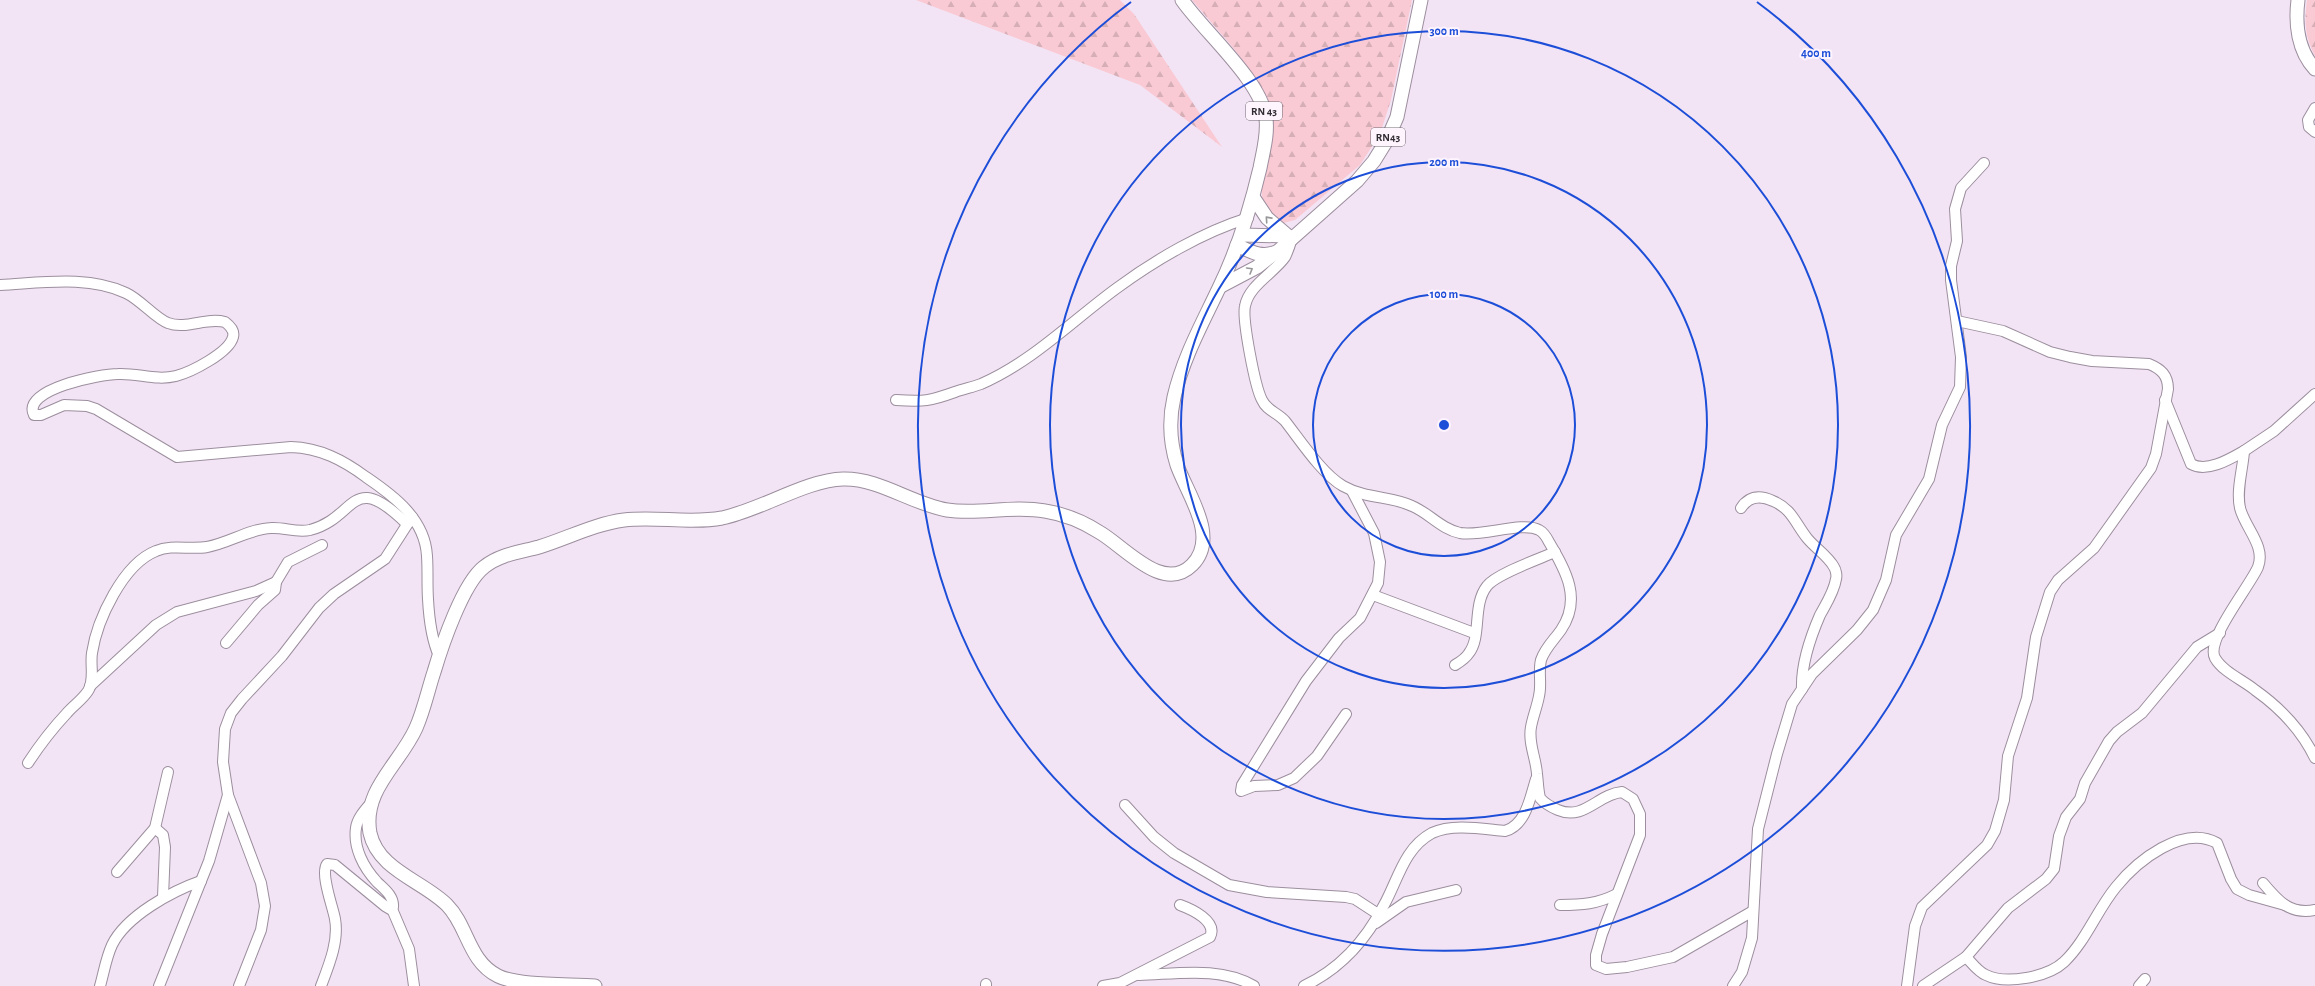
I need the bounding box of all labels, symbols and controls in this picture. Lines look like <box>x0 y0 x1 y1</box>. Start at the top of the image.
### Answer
text: 300 m <box>1429 25 1459 37</box>
text: 400 m <box>1801 47 1831 59</box>
road number: RN 43 <box>1246 102 1282 120</box>
road number: RN43 <box>1371 128 1405 146</box>
text: 200 m <box>1429 156 1459 168</box>
one-way arrow <box>1265 216 1273 224</box>
one-way arrow <box>1246 268 1253 275</box>
text: 100 m <box>1430 288 1458 300</box>
centre of rings <box>1437 418 1451 432</box>

